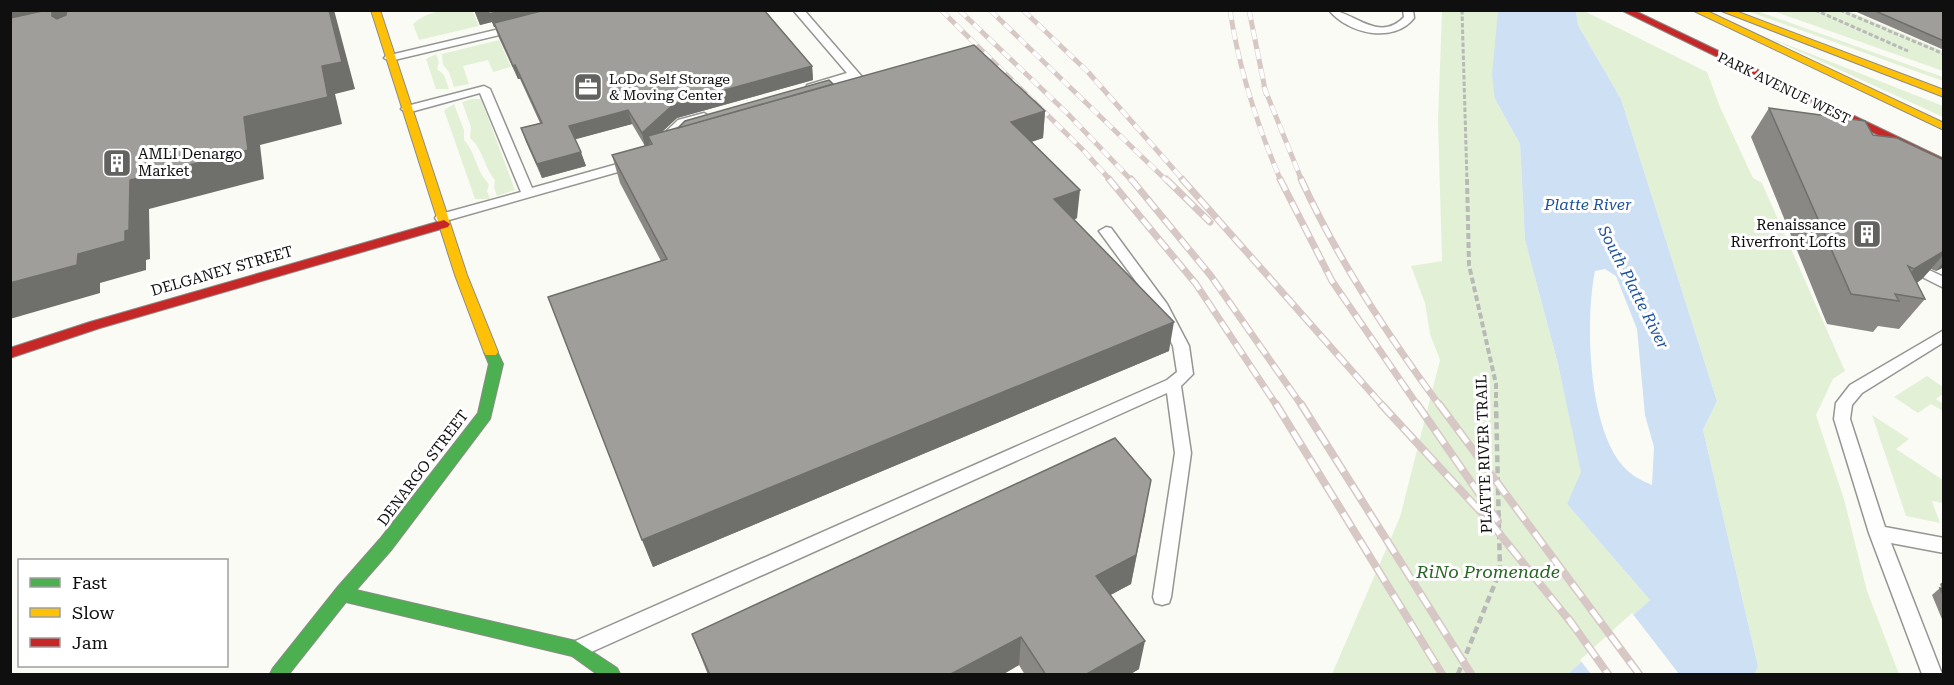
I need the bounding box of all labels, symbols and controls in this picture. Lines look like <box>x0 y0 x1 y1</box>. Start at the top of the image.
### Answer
street label: PARK AVENUE WEST <box>1715 49 1853 127</box>
office icon: LoDo Self Storage & Moving Center <box>572 71 604 103</box>
place label: LoDo Self Storage & Moving Center <box>609 71 730 103</box>
place label: AMLI Denargo Market <box>138 145 243 180</box>
building icon: AMLI Denargo Market <box>101 147 133 179</box>
water label: Platte River <box>1543 195 1632 214</box>
place label: Renaissance Riverfront Lofts <box>1731 216 1846 251</box>
building icon: Renaissance Riverfront Lofts <box>1851 218 1883 250</box>
water label: South Platte River <box>1594 221 1673 352</box>
street label: DELGANEY STREET <box>149 242 295 300</box>
street label: PLATTE RIVER TRAIL <box>1472 374 1496 534</box>
street label: DENARGO STREET <box>374 407 472 529</box>
legend <box>18 559 228 667</box>
park label: RiNo Promenade <box>1415 561 1560 582</box>
text: Fast <box>72 572 107 593</box>
text: Slow <box>72 602 114 623</box>
text: Jam <box>72 632 108 653</box>

